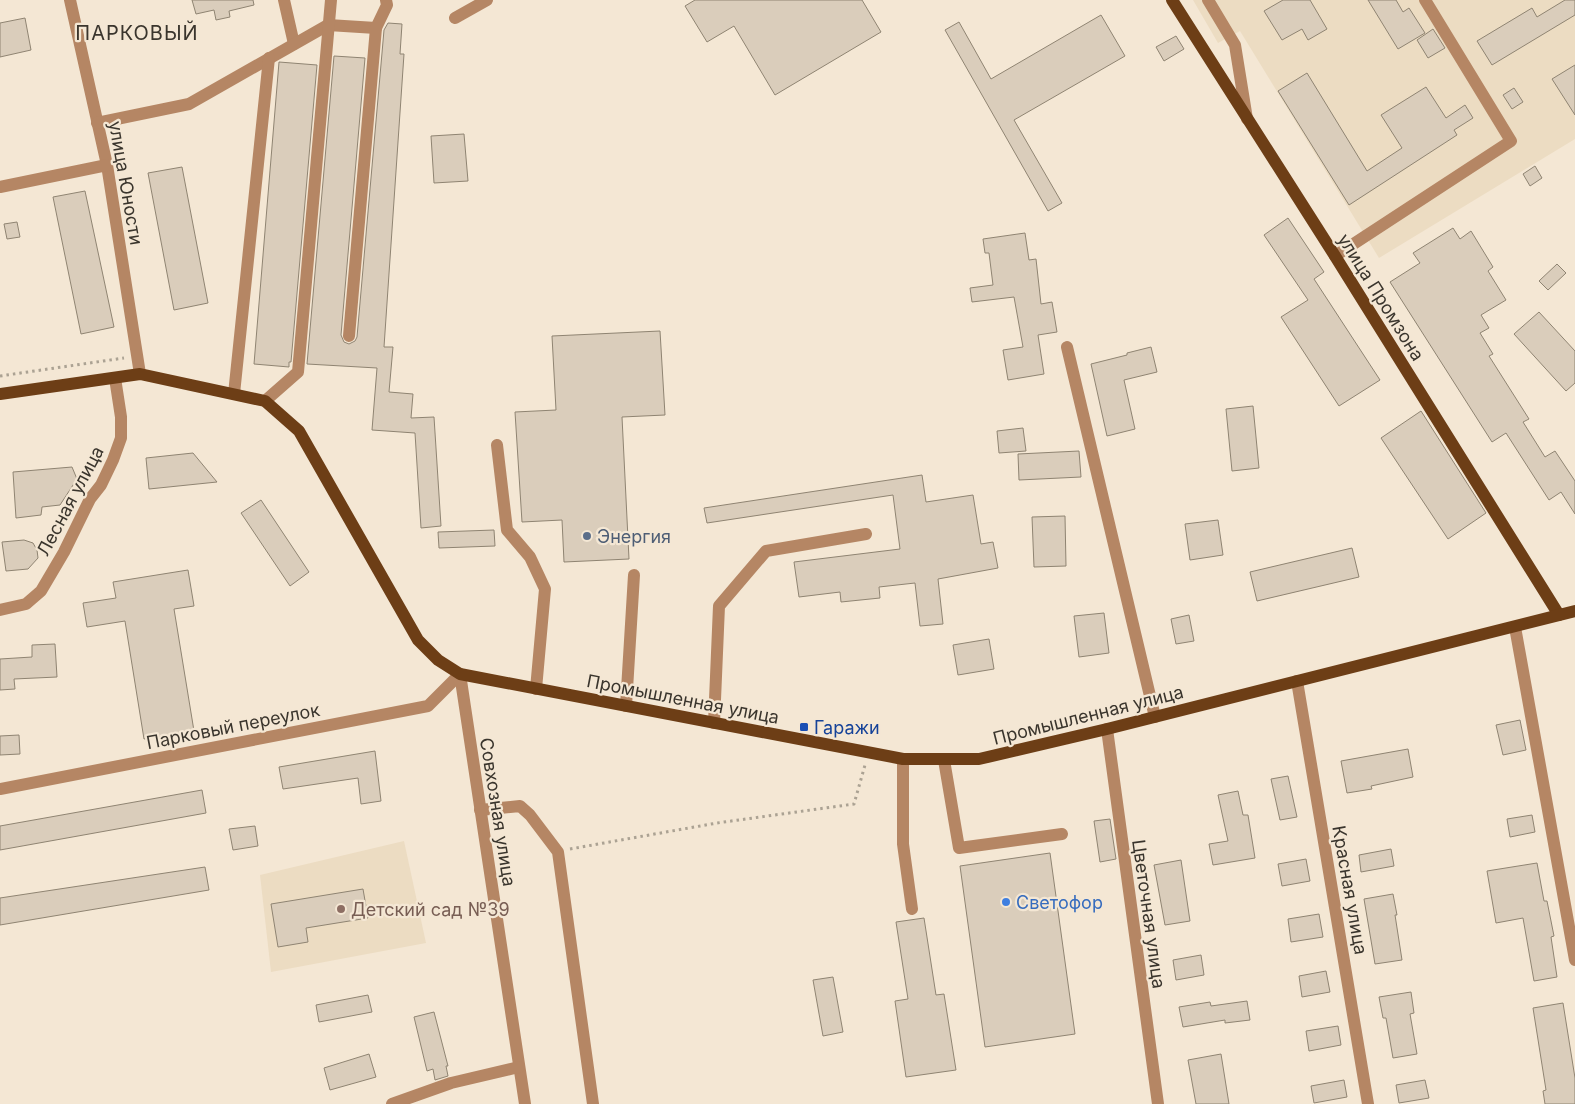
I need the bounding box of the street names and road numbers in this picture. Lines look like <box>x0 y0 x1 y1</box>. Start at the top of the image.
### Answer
street label: улица Юности <box>105 119 147 247</box>
street label: улица Промзона <box>1333 230 1429 364</box>
street label: Лесная улица <box>32 443 108 559</box>
street label: Промышленная улица <box>585 670 781 728</box>
street label: Промышленная улица <box>991 681 1185 749</box>
street label: Парковый переулок <box>144 699 322 753</box>
street label: Совхозная улица <box>476 736 520 888</box>
street label: Красная улица <box>1328 824 1372 956</box>
street label: Цветочная улица <box>1128 838 1170 990</box>

